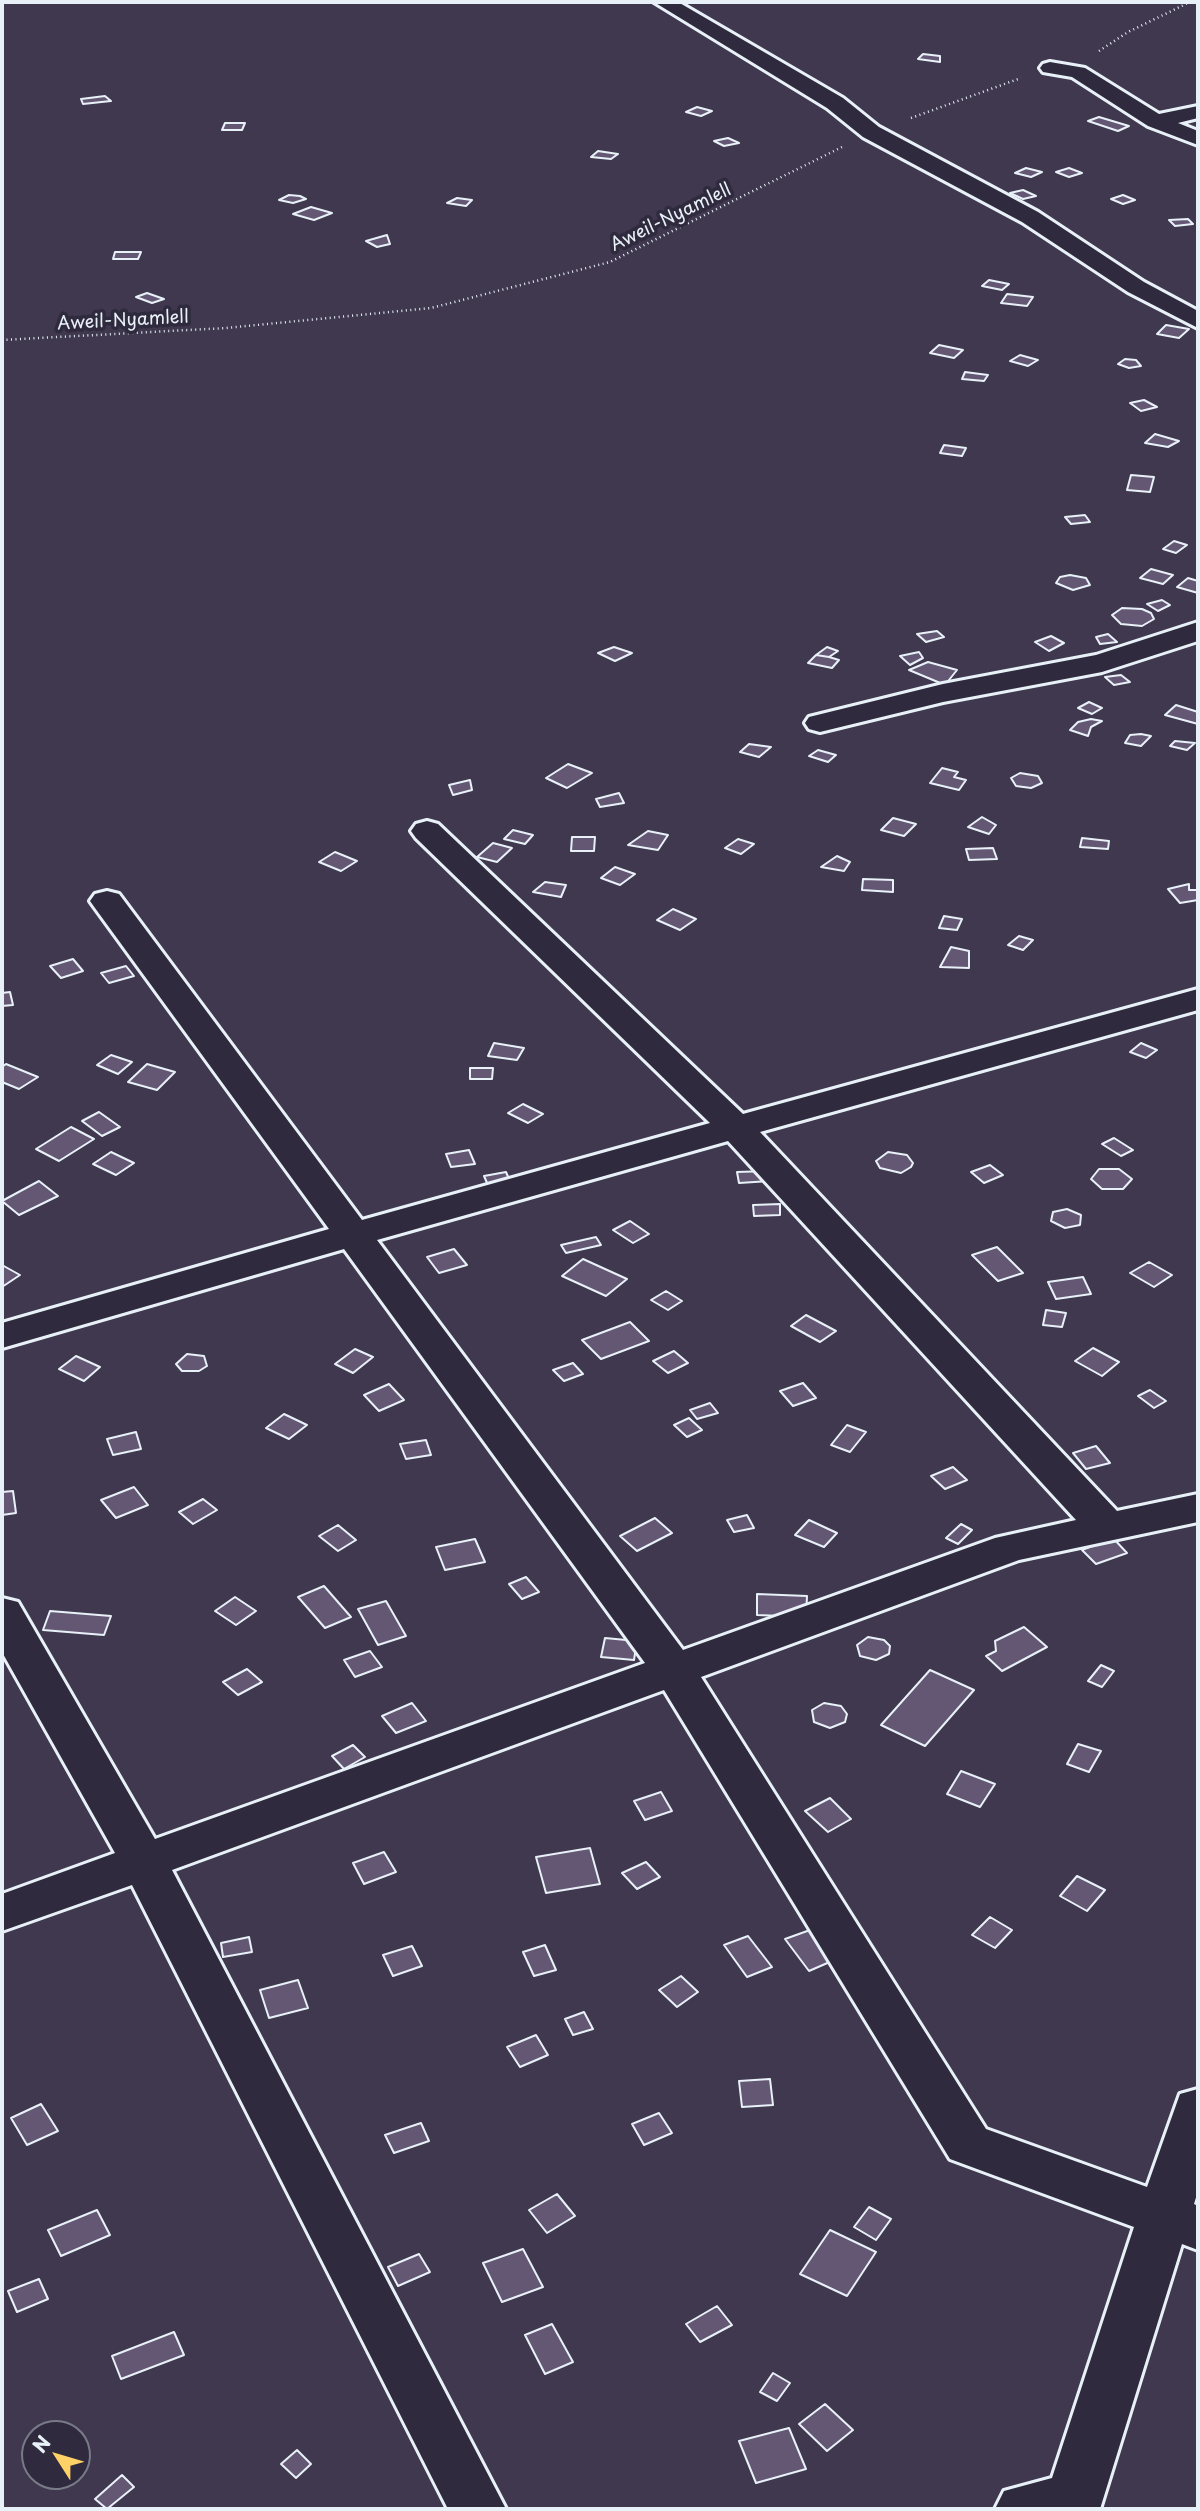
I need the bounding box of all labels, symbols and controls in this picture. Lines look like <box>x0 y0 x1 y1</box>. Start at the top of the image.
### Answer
street label: Aweil-Nyamlell <box>607 179 735 257</box>
street label: Aweil-Nyamlell <box>57 307 189 335</box>
north arrow <box>21 2420 91 2490</box>
text: N <box>25 2429 57 2458</box>

